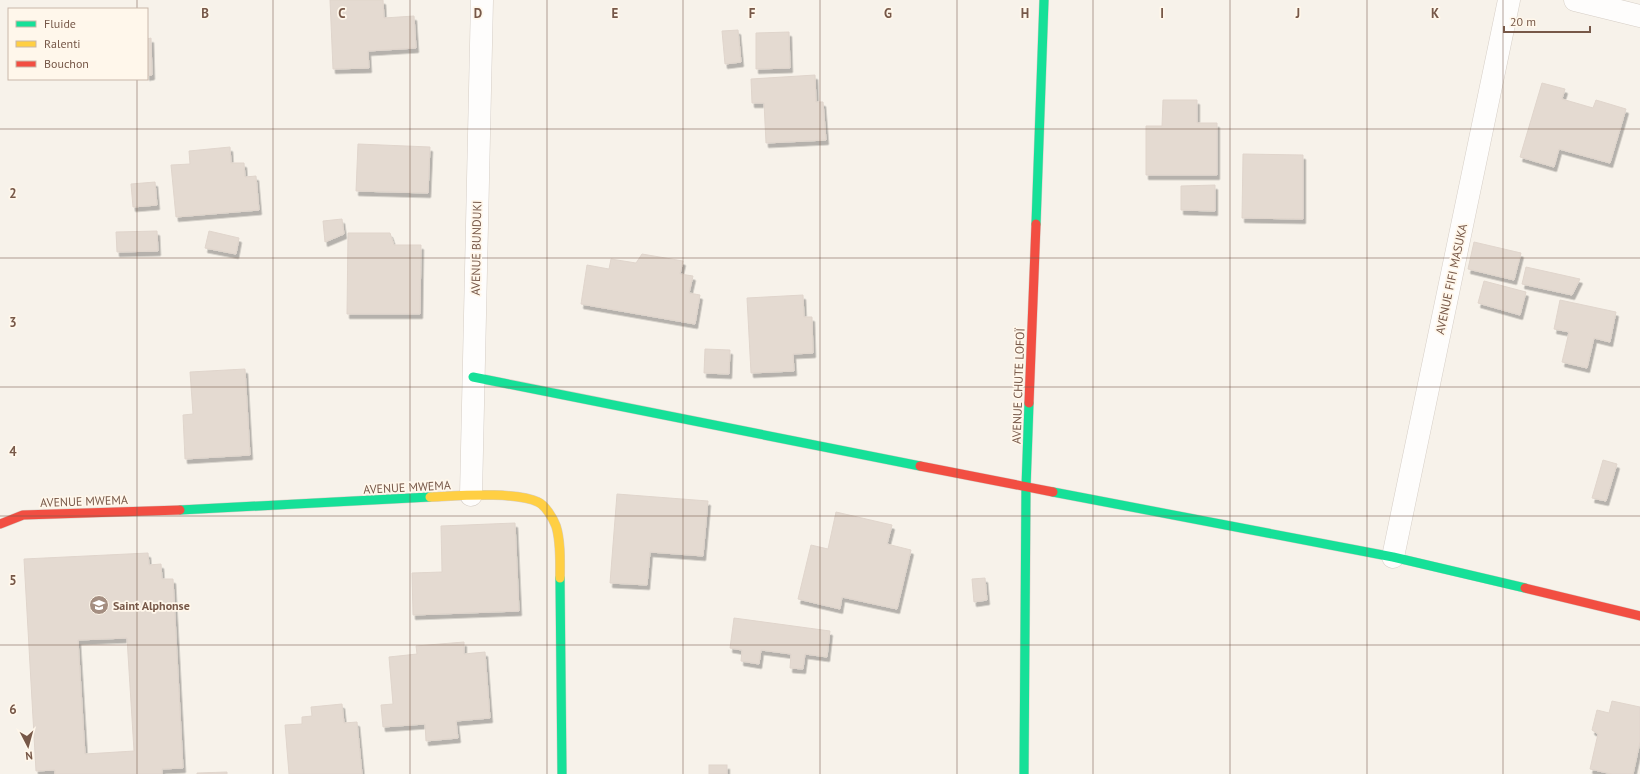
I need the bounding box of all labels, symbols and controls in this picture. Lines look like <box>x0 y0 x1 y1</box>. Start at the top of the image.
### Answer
text: B <box>201 5 209 22</box>
text: C <box>338 5 346 22</box>
text: D <box>474 5 482 22</box>
text: E <box>612 5 619 22</box>
text: F <box>749 5 756 22</box>
text: G <box>884 5 892 22</box>
text: H <box>1021 5 1029 22</box>
text: I <box>1160 5 1164 22</box>
text: J <box>1295 5 1300 22</box>
text: K <box>1431 5 1439 22</box>
legend <box>8 8 148 80</box>
scale bar <box>1504 8 1590 34</box>
text: 20 m <box>1510 14 1536 29</box>
text: Fluide <box>44 16 76 31</box>
text: Ralenti <box>44 36 80 51</box>
text: Bouchon <box>44 56 89 71</box>
text: 2 <box>9 185 17 202</box>
street label: AVENUE BUNDUKI <box>468 201 484 295</box>
street label: AVENUE FIFI MASUKA <box>1432 222 1470 336</box>
text: 3 <box>9 314 17 331</box>
street label: AVENUE CHUTE LOFOÏ <box>1008 327 1028 444</box>
text: 4 <box>9 443 17 460</box>
street label: AVENUE MWEMA <box>363 477 451 497</box>
street label: AVENUE MWEMA <box>40 492 128 510</box>
text: 5 <box>9 572 17 589</box>
school or university icon: Saint Alphonse <box>88 594 110 616</box>
place label: Saint Alphonse <box>113 598 190 613</box>
text: 6 <box>9 701 17 718</box>
north arrow <box>8 726 48 766</box>
text: N <box>25 749 33 763</box>

